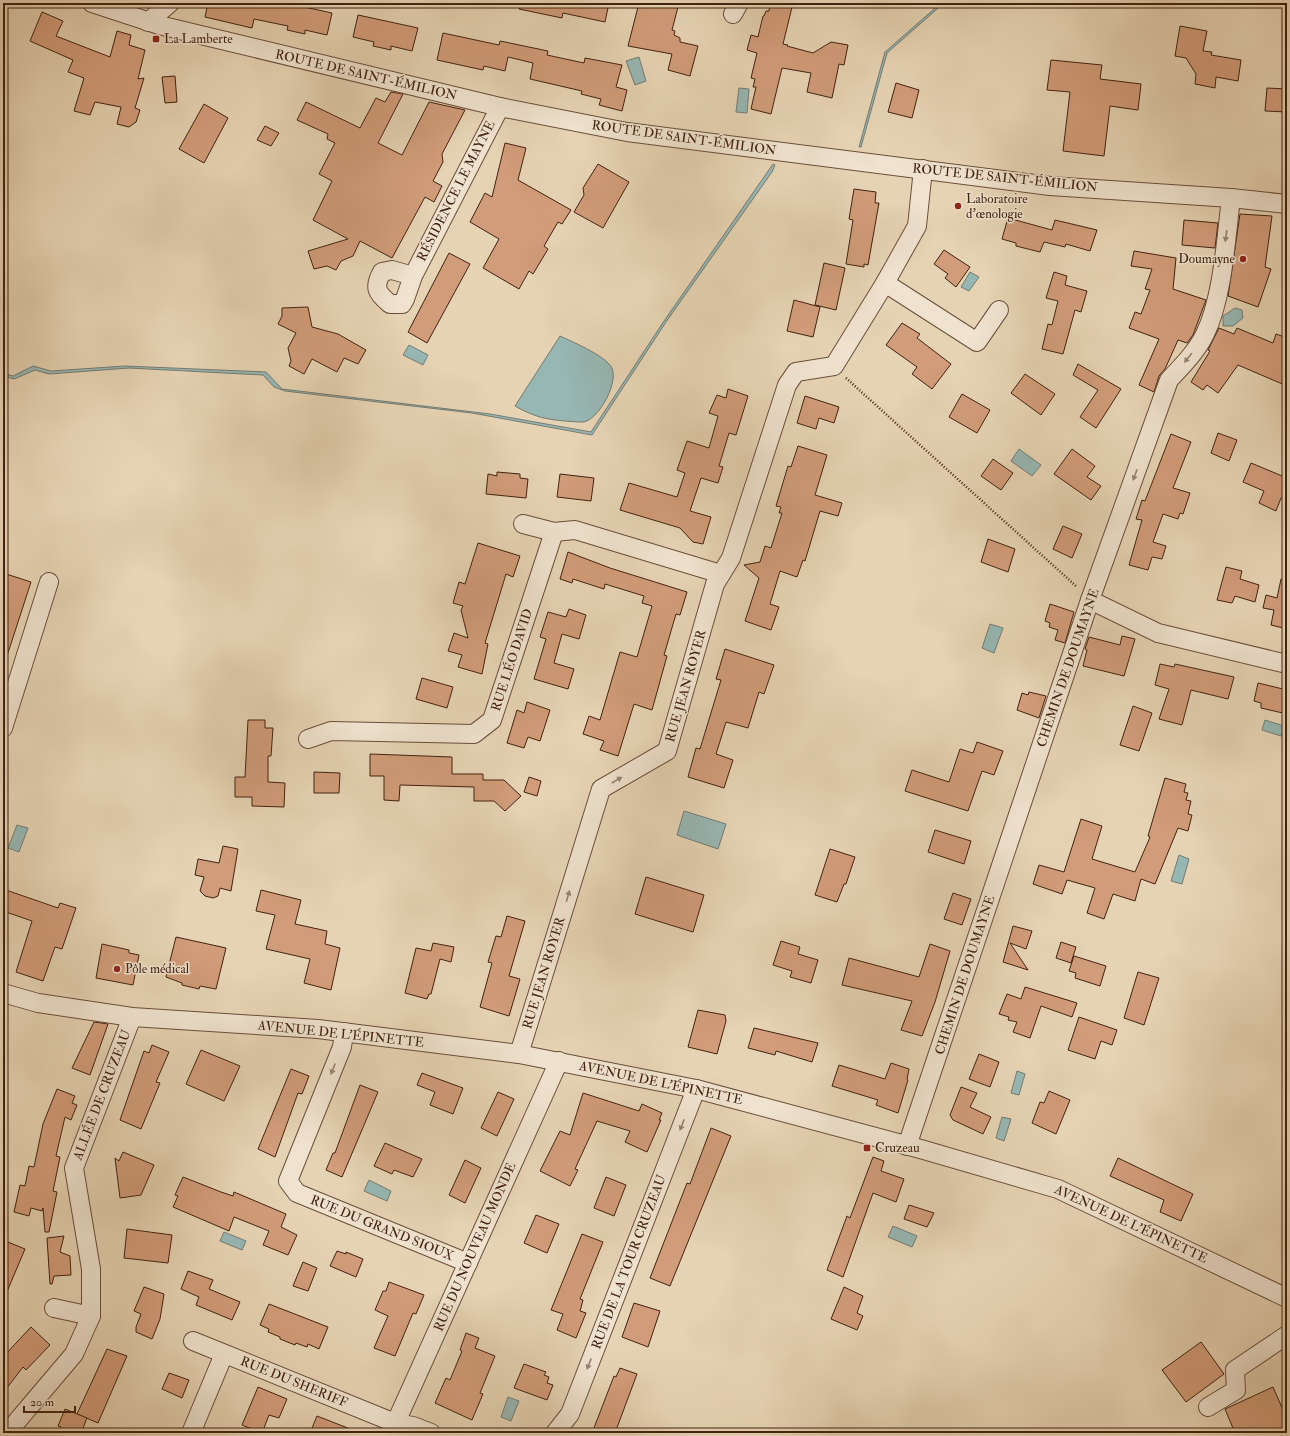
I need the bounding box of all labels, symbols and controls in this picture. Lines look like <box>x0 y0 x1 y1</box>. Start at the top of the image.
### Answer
place label: La Lamberte <box>164 31 233 47</box>
marker: La Lamberte <box>151 34 161 44</box>
street label: ROUTE DE SAINT-ÉMILION <box>274 45 459 104</box>
street label: ROUTE DE SAINT-ÉMILION <box>591 116 778 159</box>
street label: RÉSIDENCE LE MAYNE <box>413 117 499 264</box>
street label: ROUTE DE SAINT-ÉMILION <box>912 159 1099 196</box>
place label: Laboratoire d'œnologie <box>966 191 1028 222</box>
marker: Laboratoire d'œnologie <box>953 201 963 211</box>
one-way arrow <box>1223 230 1229 242</box>
place label: Doumayne <box>1178 251 1236 268</box>
marker: Doumayne <box>1238 254 1248 264</box>
one-way arrow <box>1184 353 1193 363</box>
one-way arrow <box>1132 469 1138 481</box>
street label: CHEMIN DE DOUMAYNE <box>1033 587 1103 749</box>
street label: RUE LÉO DAVID <box>487 606 536 713</box>
street label: RUE JEAN ROYER <box>662 627 710 744</box>
one-way arrow <box>611 777 622 784</box>
one-way arrow <box>565 890 571 902</box>
street label: CHEMIN DE DOUMAYNE <box>932 893 998 1057</box>
street label: RUE JEAN ROYER <box>519 914 569 1031</box>
place label: Pôle médical <box>125 961 190 977</box>
marker: Pôle médical <box>112 964 122 974</box>
street label: AVENUE DE L'ÉPINETTE <box>256 1016 425 1051</box>
street label: ALLÉE DE CRUZEAU <box>68 1027 134 1163</box>
street label: AVENUE DE L'ÉPINETTE <box>577 1057 744 1108</box>
one-way arrow <box>329 1063 335 1075</box>
one-way arrow <box>679 1120 685 1131</box>
place label: Cruzeau <box>875 1140 920 1156</box>
marker: Cruzeau <box>862 1143 872 1153</box>
street label: RUE DU NOUVEAU MONDE <box>430 1160 520 1334</box>
street label: RUE DE LA TOUR CRUZEAU <box>588 1172 670 1351</box>
street label: AVENUE DE L'ÉPINETTE <box>1051 1180 1210 1267</box>
street label: RUE DU GRAND SIOUX <box>308 1192 456 1264</box>
street label: RUE DU SHERIFF <box>238 1353 350 1411</box>
one-way arrow <box>586 1358 592 1370</box>
scale bar <box>24 1388 75 1414</box>
text: 20 m <box>30 1395 55 1410</box>

